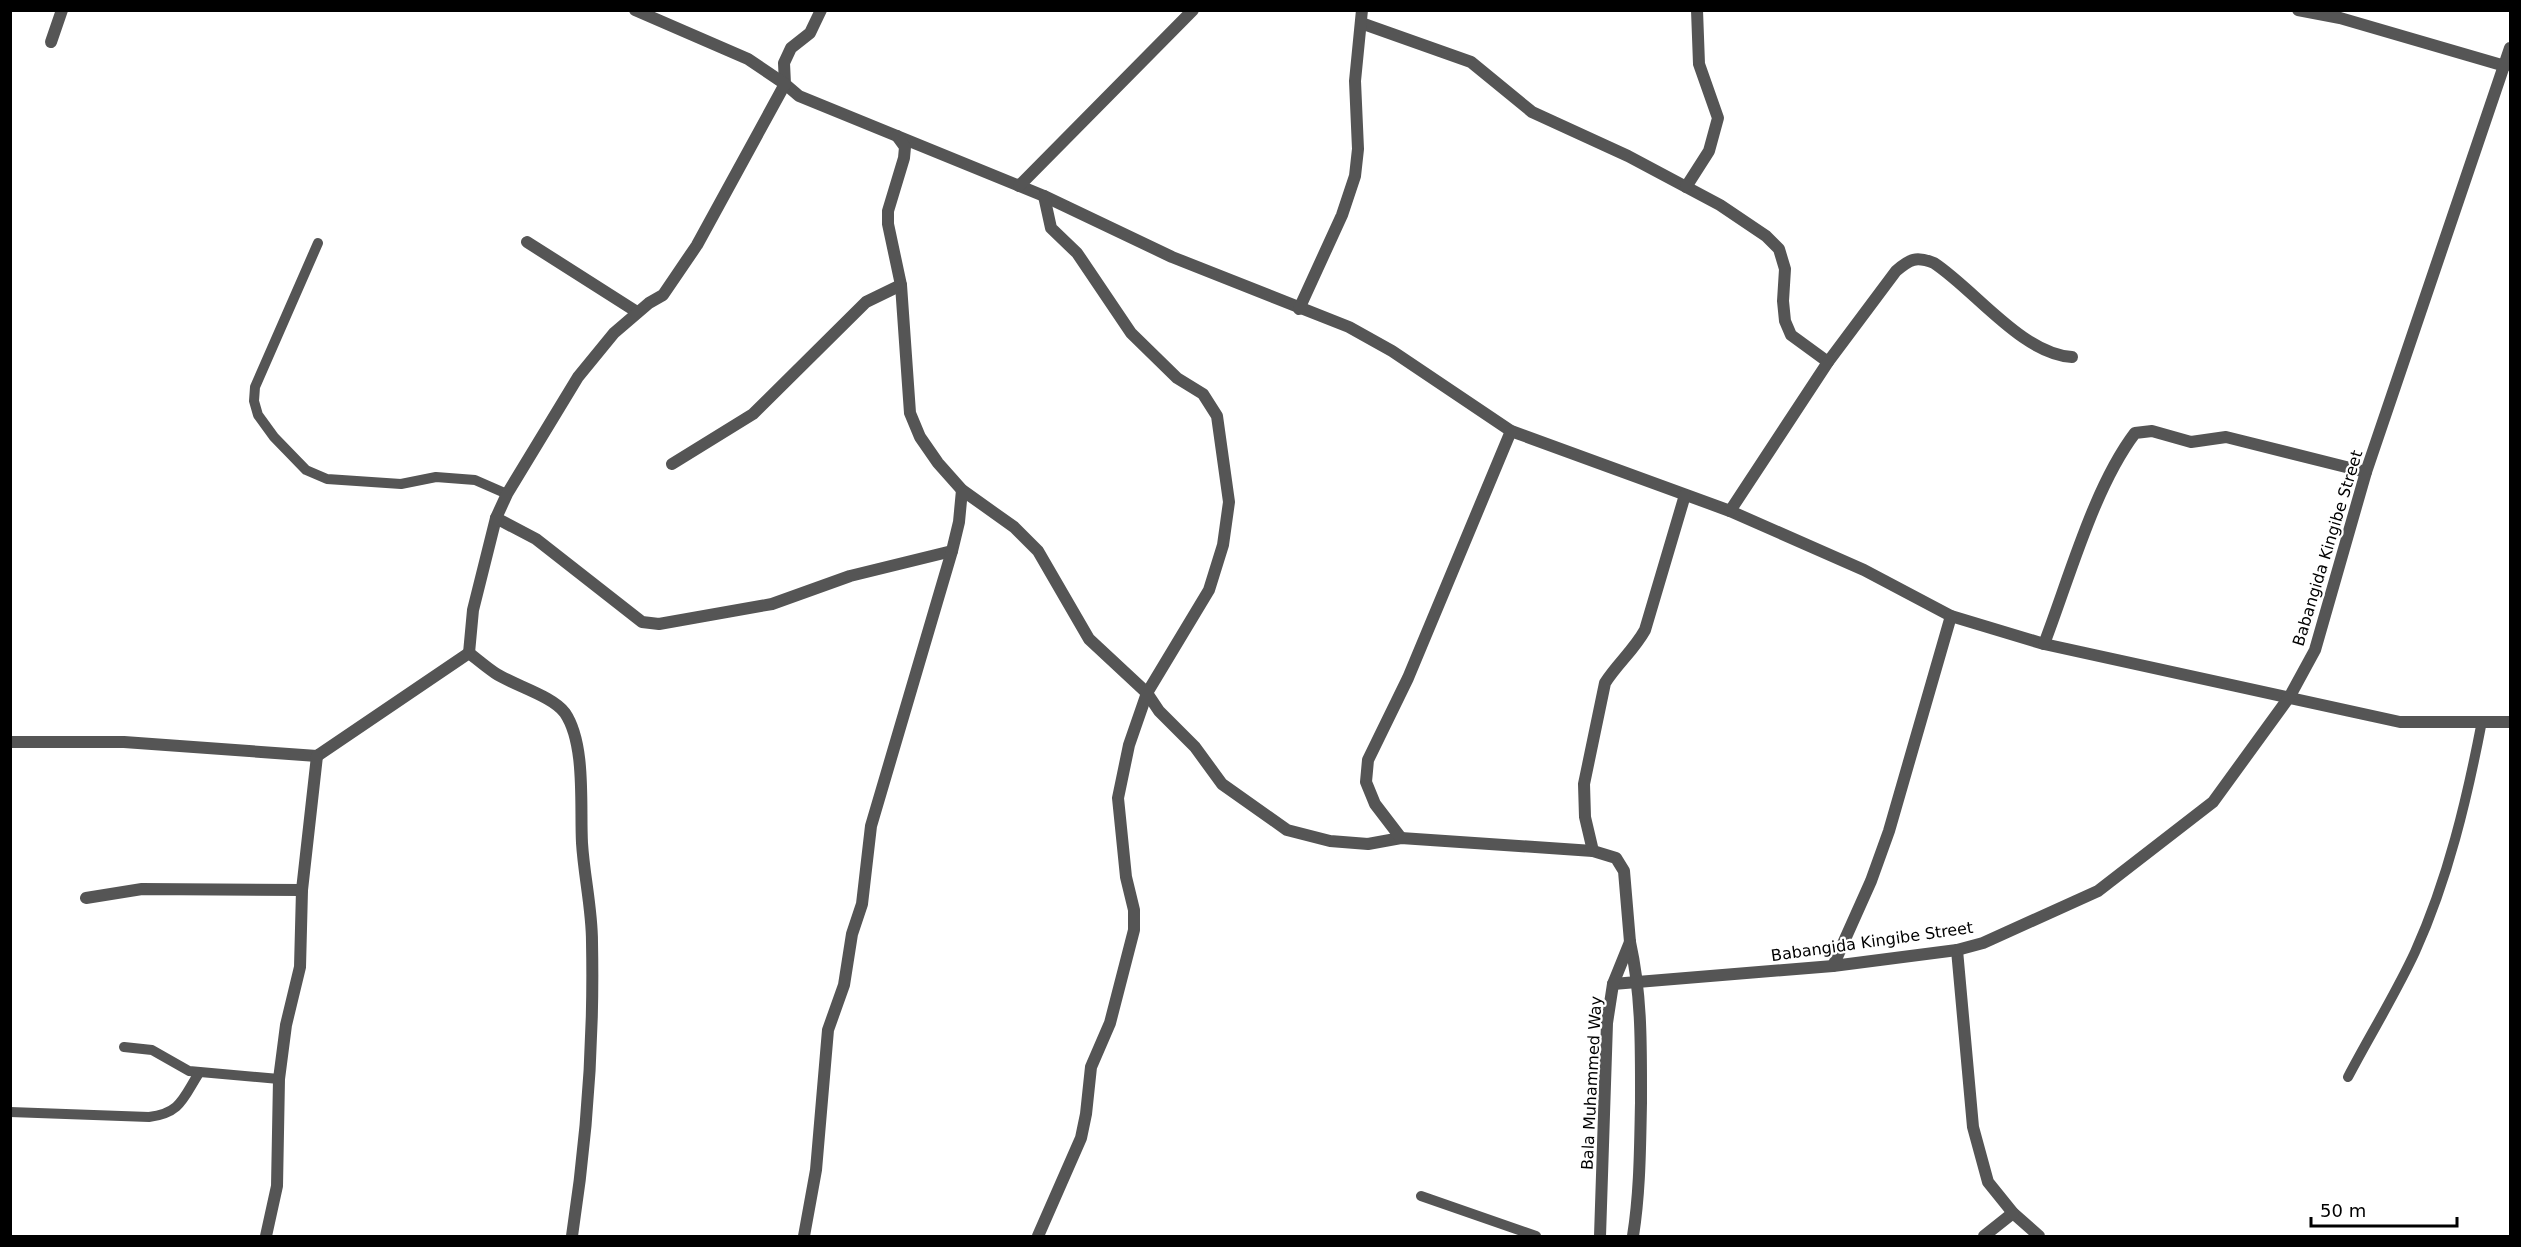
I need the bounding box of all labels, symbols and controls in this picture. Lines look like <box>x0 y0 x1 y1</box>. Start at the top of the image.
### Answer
street label: Babangida Kingibe Street <box>2289 448 2366 648</box>
street label: Babangida Kingibe Street <box>1770 918 1974 965</box>
street label: Bala Muhammed Way <box>1577 995 1606 1171</box>
scale bar <box>2311 1190 2456 1228</box>
text: 50 m <box>2320 1200 2366 1221</box>

